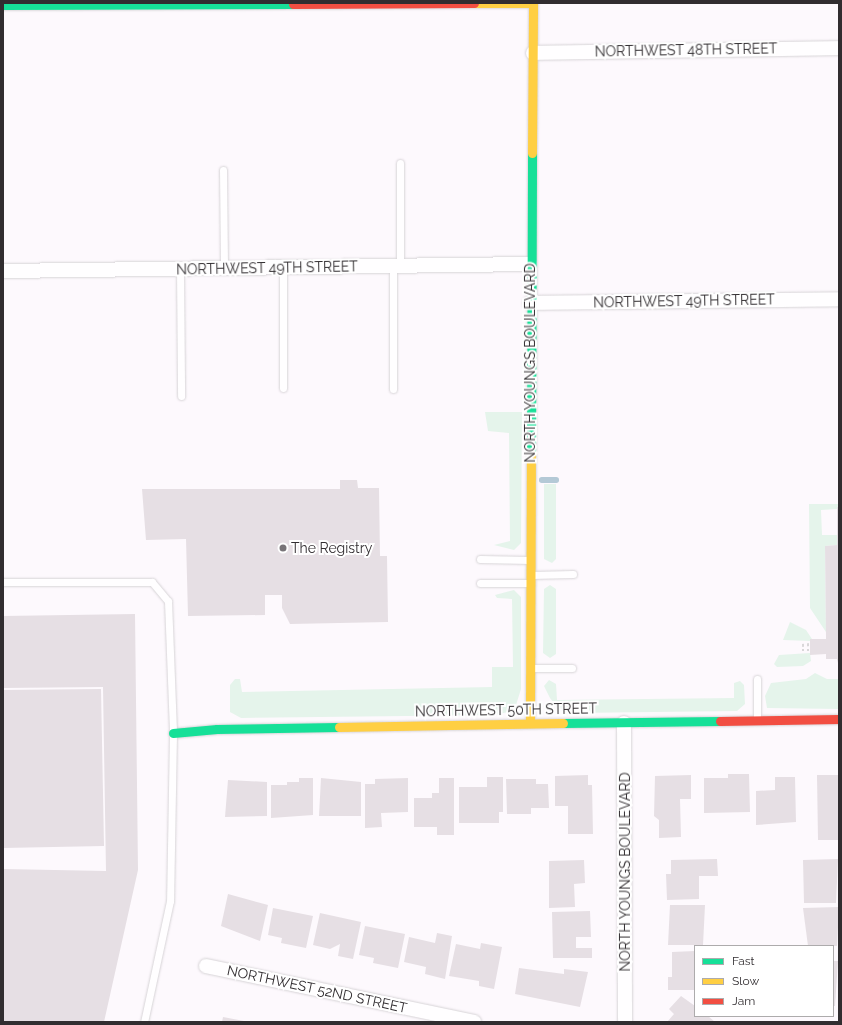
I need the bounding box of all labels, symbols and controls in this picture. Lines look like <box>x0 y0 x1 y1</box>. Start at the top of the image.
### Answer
street label: NORTHWEST 48TH STREET <box>594 40 778 60</box>
street label: NORTHWEST 49TH STREET <box>176 258 358 278</box>
street label: NORTH YOUNGS BOULEVARD <box>522 263 538 463</box>
street label: NORTHWEST 49TH STREET <box>593 291 775 311</box>
place label: The Registry <box>291 540 372 556</box>
marker: The Registry <box>278 543 288 553</box>
street label: NORTHWEST 50TH STREET <box>415 700 597 720</box>
street label: NORTH YOUNGS BOULEVARD <box>617 772 633 972</box>
legend <box>694 945 834 1017</box>
text: Fast <box>732 954 755 968</box>
street label: NORTHWEST 52ND STREET <box>225 962 409 1016</box>
text: Slow <box>732 974 759 988</box>
text: Jam <box>732 994 755 1008</box>

